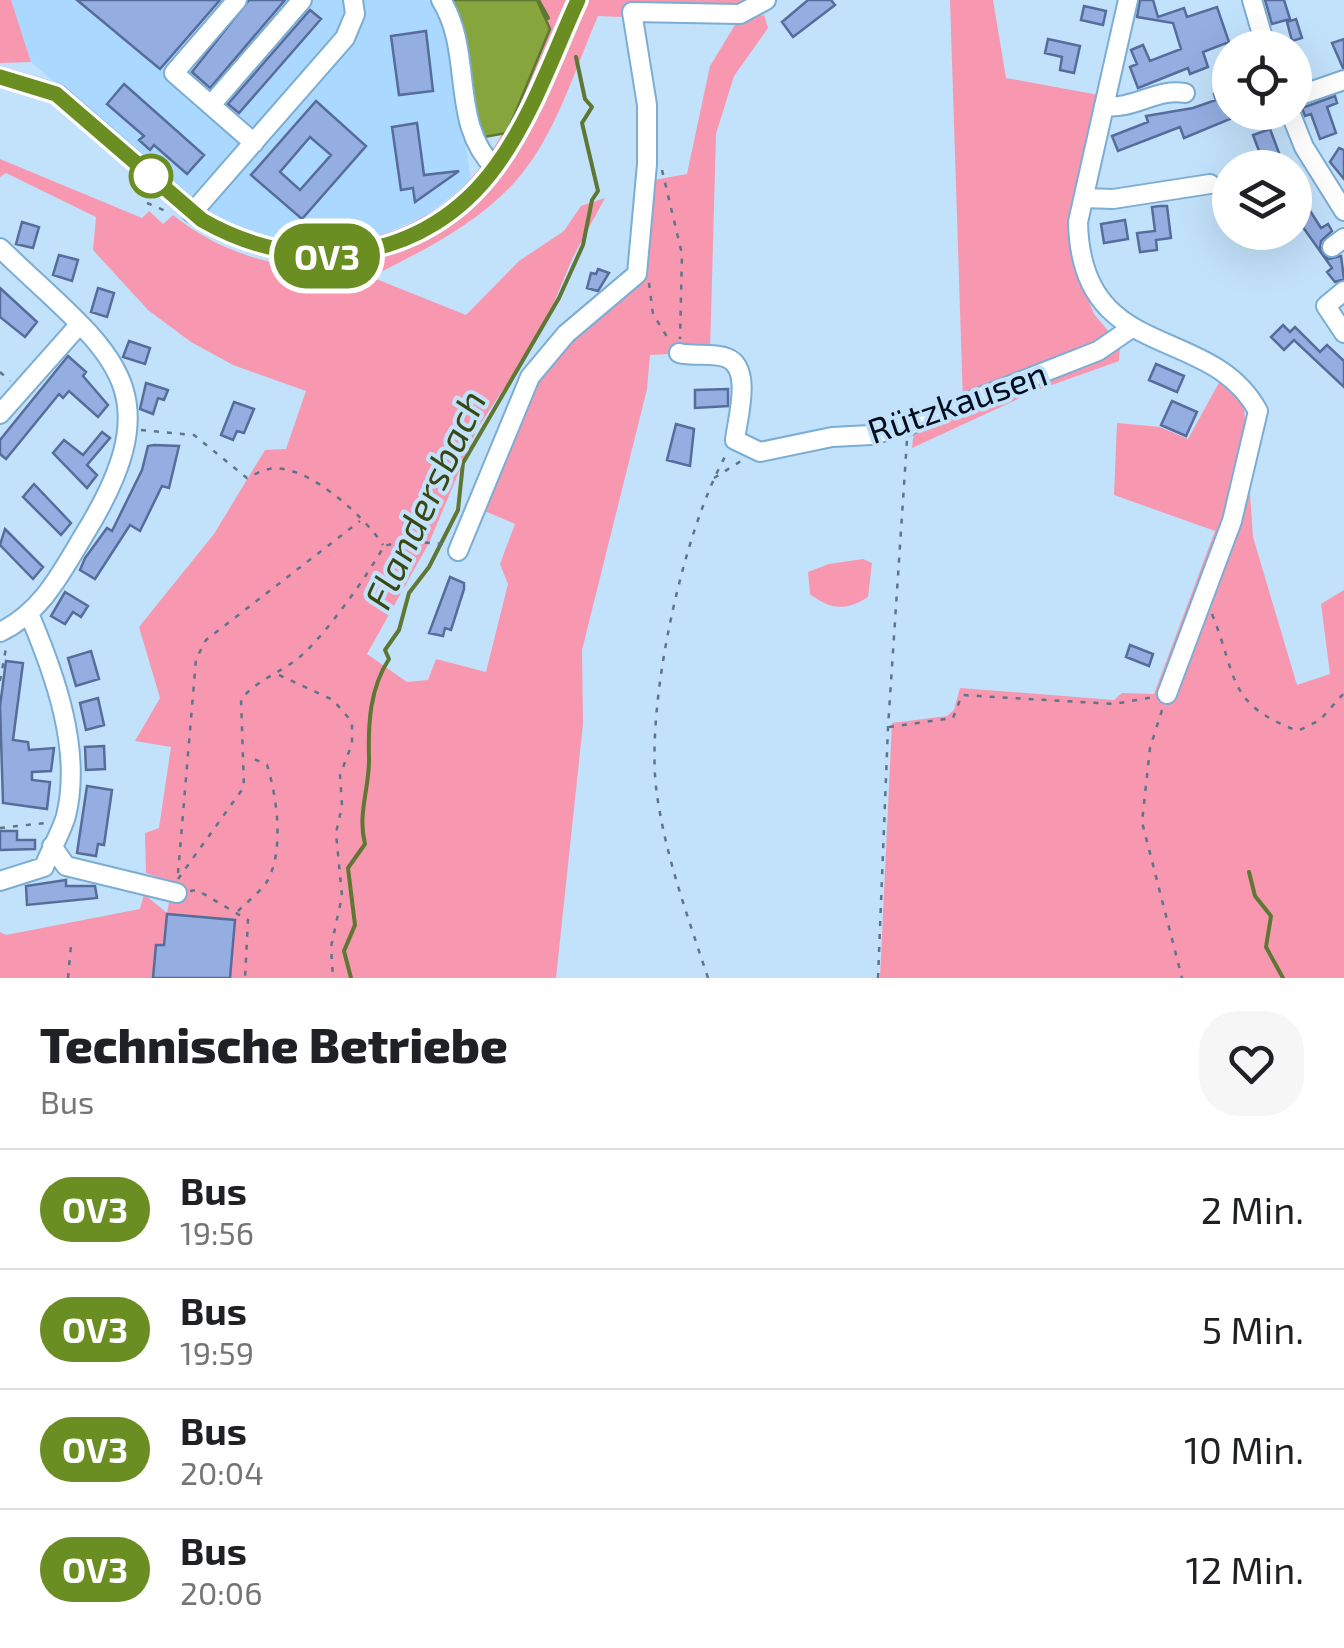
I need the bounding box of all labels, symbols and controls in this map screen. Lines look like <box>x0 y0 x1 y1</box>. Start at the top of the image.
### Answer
map controls <box>1212 30 1312 250</box>
button: locate <box>1212 30 1312 130</box>
button: layers <box>1212 150 1312 250</box>
unlabelled marker <box>130 155 172 197</box>
line badge: OV3 <box>270 224 384 288</box>
text: OV3 <box>294 235 360 277</box>
street label: Rützkausen <box>862 351 1052 451</box>
water label: Flandersbach <box>353 382 495 616</box>
button: heart <box>1199 1011 1304 1116</box>
text: Technische Betriebe <box>40 1015 508 1073</box>
text: Bus <box>40 1082 94 1120</box>
text: Bus <box>180 1167 247 1213</box>
text: 2 Min. <box>1201 1186 1304 1232</box>
text: OV3 <box>62 1188 128 1230</box>
text: 19:56 <box>180 1213 254 1251</box>
text: Bus <box>180 1287 247 1333</box>
text: 5 Min. <box>1202 1306 1304 1352</box>
text: OV3 <box>62 1308 128 1350</box>
text: 19:59 <box>180 1333 254 1371</box>
text: Bus <box>180 1407 247 1453</box>
text: 10 Min. <box>1184 1426 1304 1472</box>
text: OV3 <box>62 1428 128 1470</box>
text: 20:04 <box>180 1453 264 1491</box>
text: Bus <box>180 1527 247 1573</box>
text: 12 Min. <box>1186 1546 1304 1592</box>
text: OV3 <box>62 1548 128 1590</box>
text: 20:06 <box>180 1573 262 1611</box>

